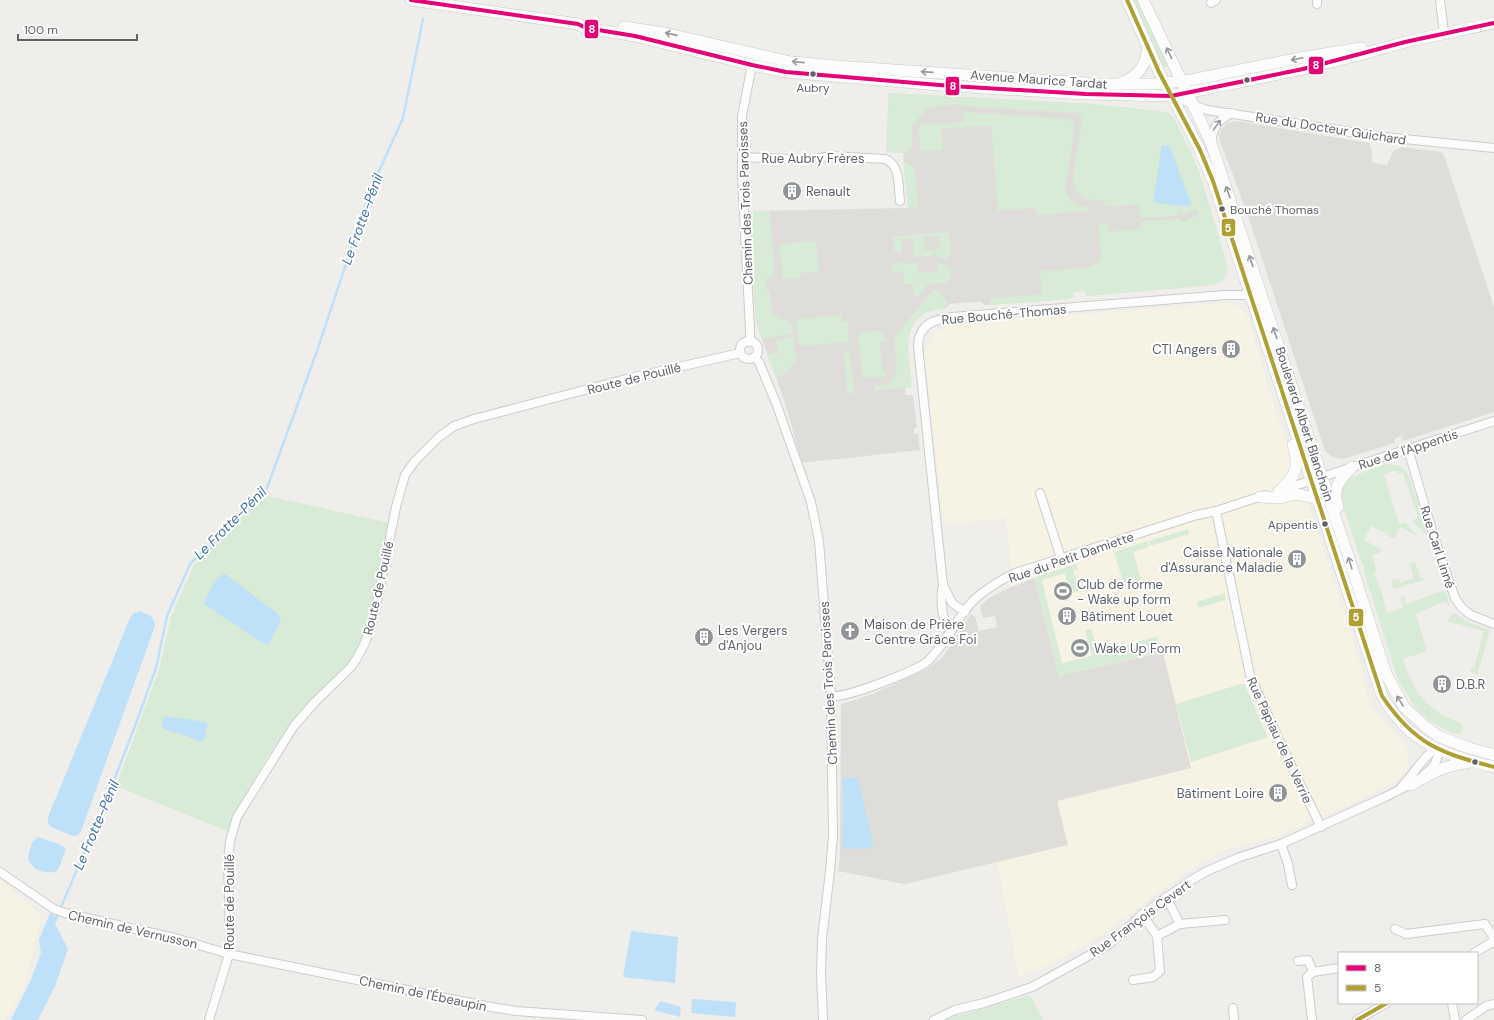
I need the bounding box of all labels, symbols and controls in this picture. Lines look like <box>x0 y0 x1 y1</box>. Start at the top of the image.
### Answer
scale bar <box>18 16 137 42</box>
line badge: 8 <box>584 19 599 39</box>
text: 100 m <box>24 22 58 38</box>
text: 8 <box>589 22 596 36</box>
one-way arrow <box>665 30 678 38</box>
one-way arrow <box>1165 47 1172 59</box>
one-way arrow <box>1291 55 1304 63</box>
line badge: 8 <box>1308 56 1324 75</box>
text: 8 <box>1313 58 1320 72</box>
one-way arrow <box>792 59 805 66</box>
street label: Avenue Maurice Tardat <box>970 66 1108 93</box>
one-way arrow <box>921 68 934 75</box>
marker: Aubry <box>808 69 818 79</box>
unlabelled marker <box>1242 75 1252 85</box>
line badge: 8 <box>945 76 960 96</box>
text: 8 <box>950 79 957 93</box>
place label: Aubry <box>796 80 830 96</box>
street label: Rue du Docteur Guichard <box>1254 108 1407 149</box>
one-way arrow <box>1213 119 1221 130</box>
street label: Chemin des Trois Paroisses <box>734 121 757 285</box>
street label: Rue Aubry Frères <box>762 150 864 167</box>
water label: Le Frotte-Pénil <box>337 170 387 267</box>
building icon: Renault <box>781 180 803 202</box>
place label: Renault <box>806 183 851 200</box>
one-way arrow <box>1224 186 1232 198</box>
place label: Bouché Thomas <box>1230 202 1319 218</box>
marker: Bouché Thomas <box>1217 204 1227 214</box>
line badge: 5 <box>1221 218 1236 237</box>
text: 5 <box>1225 221 1232 235</box>
one-way arrow <box>1247 255 1254 268</box>
street label: Rue Bouché-Thomas <box>941 301 1067 328</box>
one-way arrow <box>1271 327 1278 340</box>
building icon: CTI Angers <box>1220 338 1242 360</box>
place label: CTI Angers <box>1152 341 1217 358</box>
street label: Boulevard Albert Blanchoin <box>1271 345 1338 504</box>
street label: Route de Pouillé <box>586 359 683 398</box>
street label: Rue de l'Appentis <box>1356 425 1460 474</box>
water label: Le Frotte-Pénil <box>190 482 271 563</box>
street label: Rue Carl Linné <box>1416 504 1459 591</box>
place label: Appentis <box>1268 517 1318 533</box>
marker: Appentis <box>1320 519 1330 529</box>
street label: Rue du Petit Damiette <box>1006 528 1136 587</box>
street label: Route de Pouillé <box>359 539 398 637</box>
place label: Caisse Nationale d'Assurance Maladie <box>1160 544 1283 576</box>
building icon: Caisse Nationale d'Assurance Maladie <box>1286 548 1308 570</box>
one-way arrow <box>1346 558 1354 570</box>
place label: Club de forme - Wake up form <box>1077 576 1171 608</box>
sports icon: Club de forme - Wake up form <box>1052 580 1074 602</box>
street label: Chemin des Trois Paroisses <box>816 601 841 765</box>
building icon: Bâtiment Louet <box>1056 605 1078 627</box>
place label: Bâtiment Louet <box>1081 608 1173 625</box>
line badge: 5 <box>1348 608 1364 627</box>
text: 5 <box>1353 610 1360 624</box>
place label: Maison de Prière - Centre Grâce Foi <box>864 616 977 648</box>
church icon: Maison de Prière - Centre Grâce Foi <box>839 620 861 642</box>
place label: Les Vergers d'Anjou <box>718 622 788 654</box>
building icon: Les Vergers d'Anjou <box>693 626 715 648</box>
sports icon: Wake Up Form <box>1069 637 1091 659</box>
place label: Wake Up Form <box>1094 640 1181 657</box>
building icon: D.B.R <box>1431 673 1453 695</box>
street label: Rue Papiau de la Verrie <box>1243 674 1316 806</box>
place label: D.B.R <box>1456 676 1486 693</box>
one-way arrow <box>1396 695 1404 706</box>
unlabelled marker <box>1470 757 1480 767</box>
water label: Le Frotte-Pénil <box>69 777 123 873</box>
building icon: Bâtiment Loire <box>1267 782 1289 804</box>
place label: Bâtiment Loire <box>1177 785 1264 802</box>
street label: Route de Pouillé <box>221 854 238 950</box>
street label: Rue François Cevert <box>1086 876 1194 961</box>
street label: Chemin de Vernusson <box>67 906 199 953</box>
legend <box>1338 952 1478 1004</box>
text: 8 <box>1374 960 1381 976</box>
street label: Chemin de l'Ébeaupin <box>358 971 488 1015</box>
text: 5 <box>1374 980 1381 996</box>

